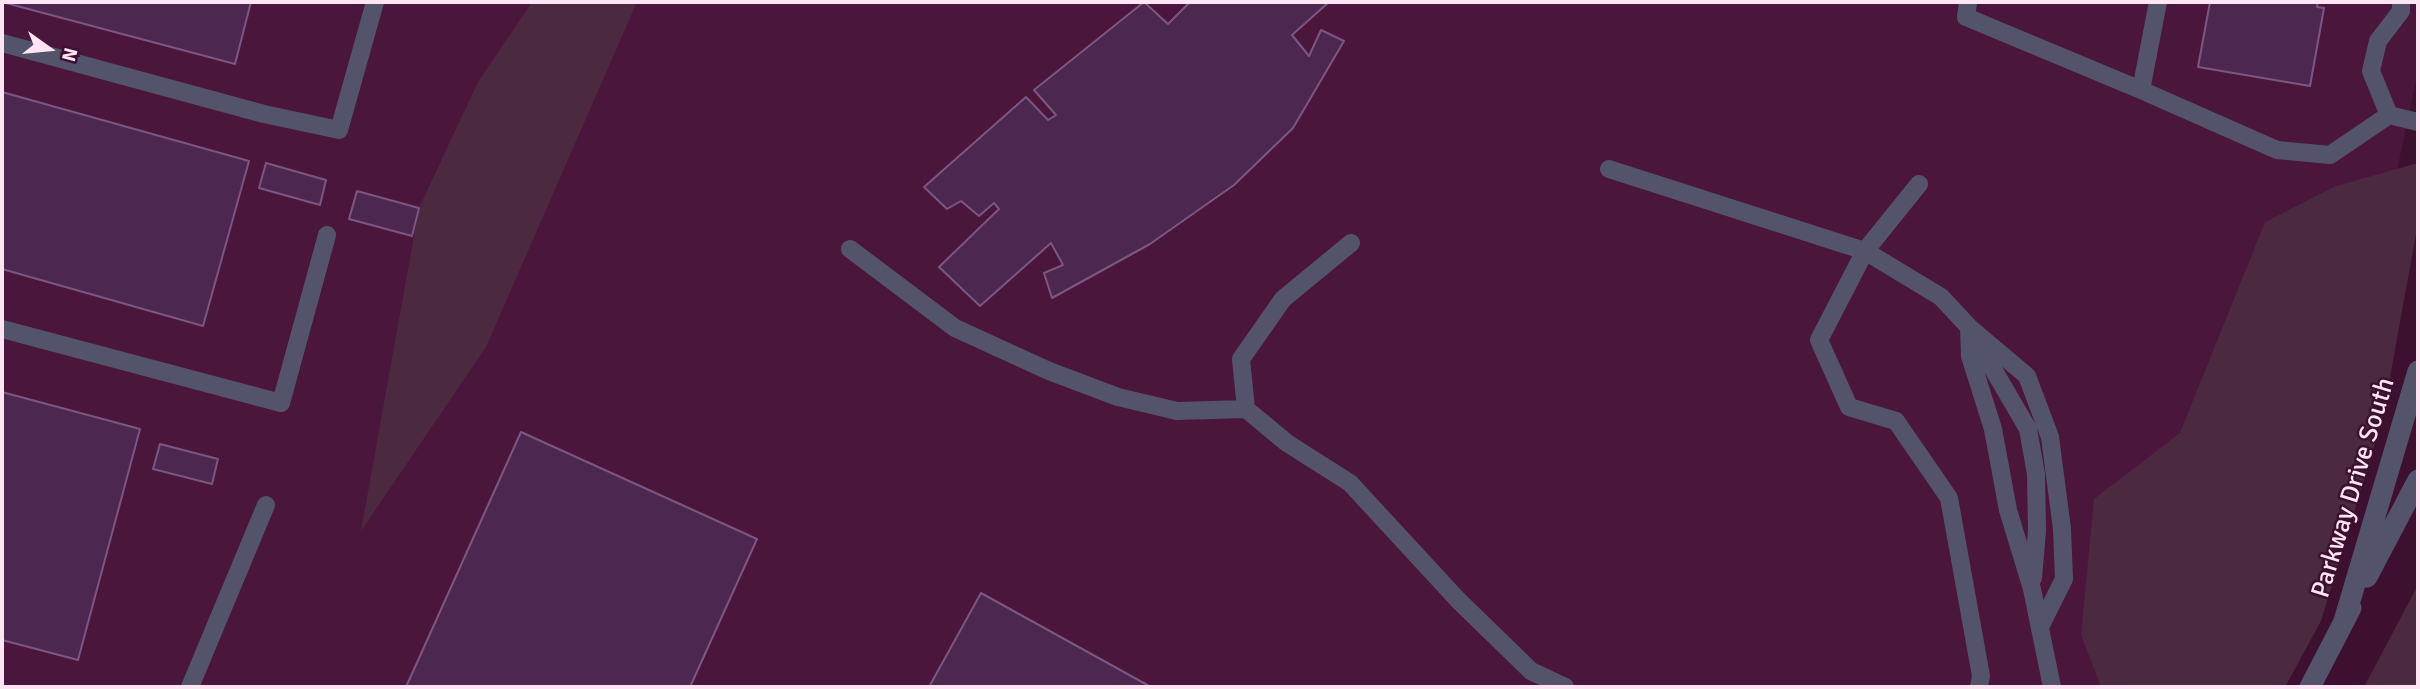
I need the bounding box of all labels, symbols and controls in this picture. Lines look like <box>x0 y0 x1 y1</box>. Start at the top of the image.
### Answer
north arrow <box>14 14 84 84</box>
text: N <box>56 45 83 64</box>
street label: Parkway Drive South <box>2306 374 2402 602</box>

